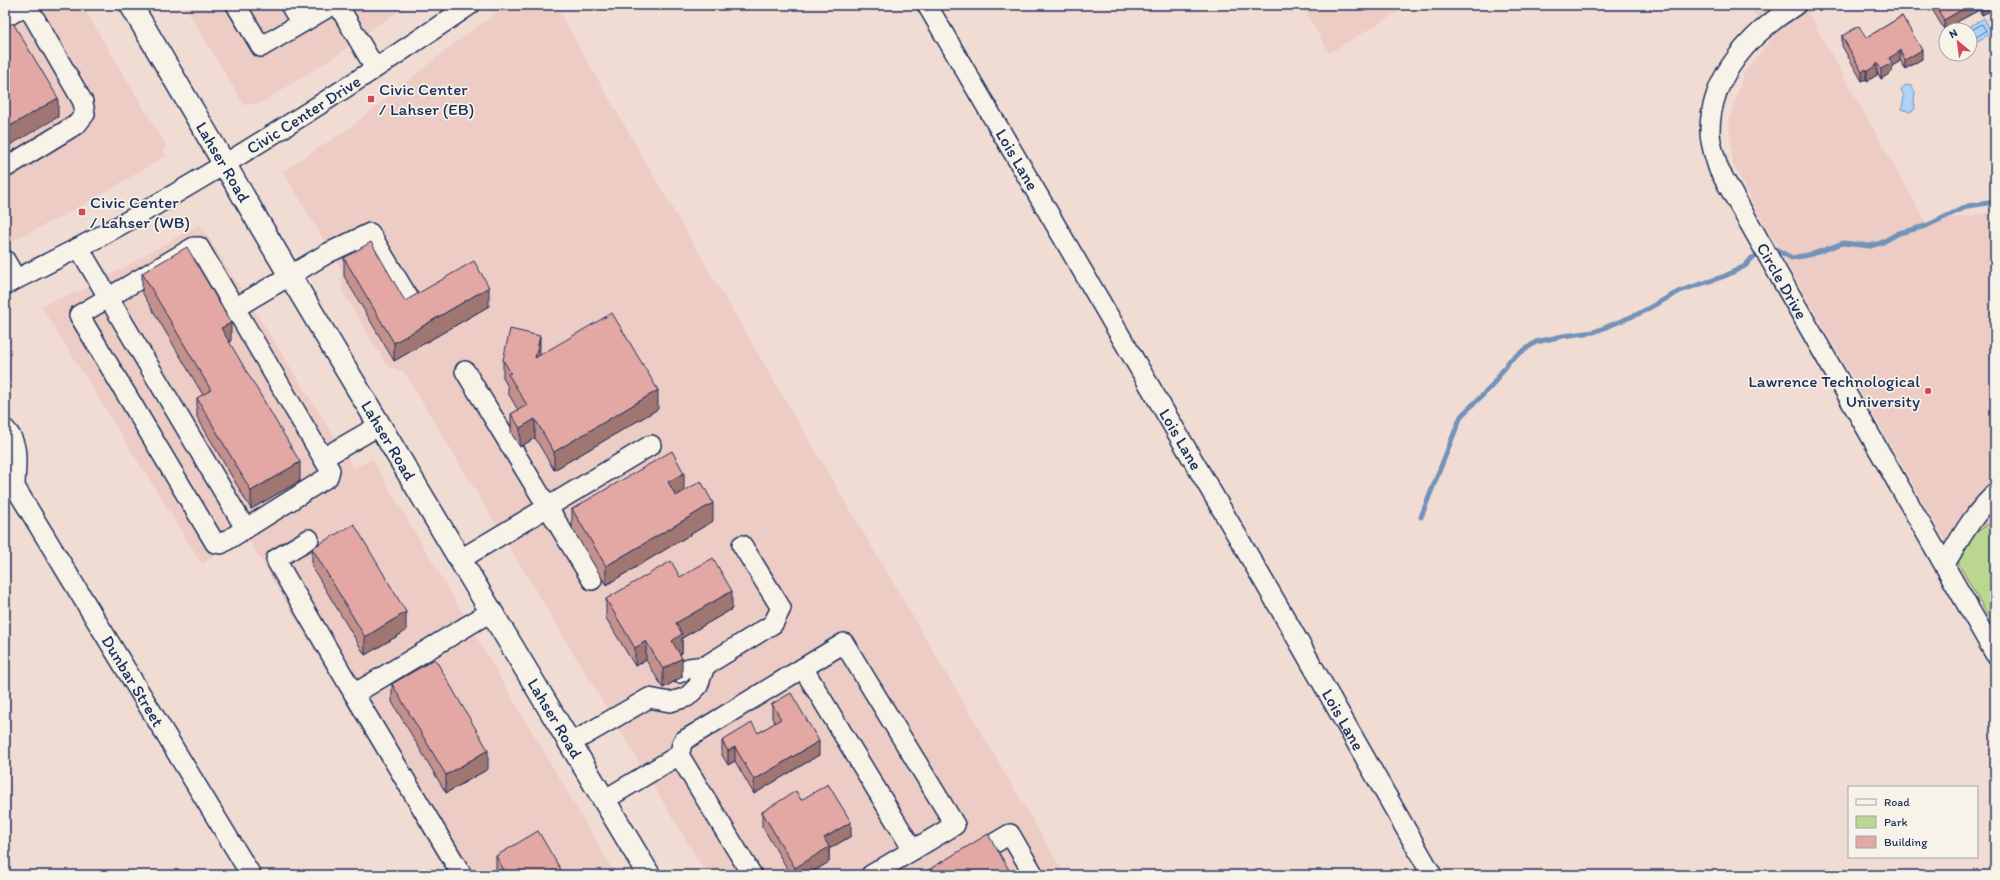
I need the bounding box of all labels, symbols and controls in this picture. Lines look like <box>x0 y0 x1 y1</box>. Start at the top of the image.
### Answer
north arrow <box>1938 22 1978 62</box>
text: N <box>1947 26 1960 41</box>
street label: Civic Center Drive <box>243 71 364 158</box>
place label: Civic Center / Lahser (EB) <box>379 79 474 119</box>
marker: Civic Center / Lahser (EB) <box>366 94 376 104</box>
street label: Lahser Road <box>192 118 255 206</box>
street label: Lois Lane <box>992 125 1043 194</box>
place label: Civic Center / Lahser (WB) <box>90 192 190 232</box>
marker: Civic Center / Lahser (WB) <box>77 207 87 217</box>
street label: Circle Drive <box>1752 239 1812 323</box>
place label: Lawrence Technological University <box>1748 371 1920 411</box>
marker: Lawrence Technological University <box>1923 386 1933 396</box>
street label: Lahser Road <box>357 397 421 485</box>
street label: Lois Lane <box>1155 405 1207 474</box>
street label: Dunbar Street <box>98 632 168 730</box>
street label: Lahser Road <box>523 675 587 763</box>
street label: Lois Lane <box>1318 685 1369 754</box>
legend <box>1848 786 1978 858</box>
text: Road <box>1884 795 1910 809</box>
text: Park <box>1884 815 1908 829</box>
text: Building <box>1884 835 1928 849</box>

